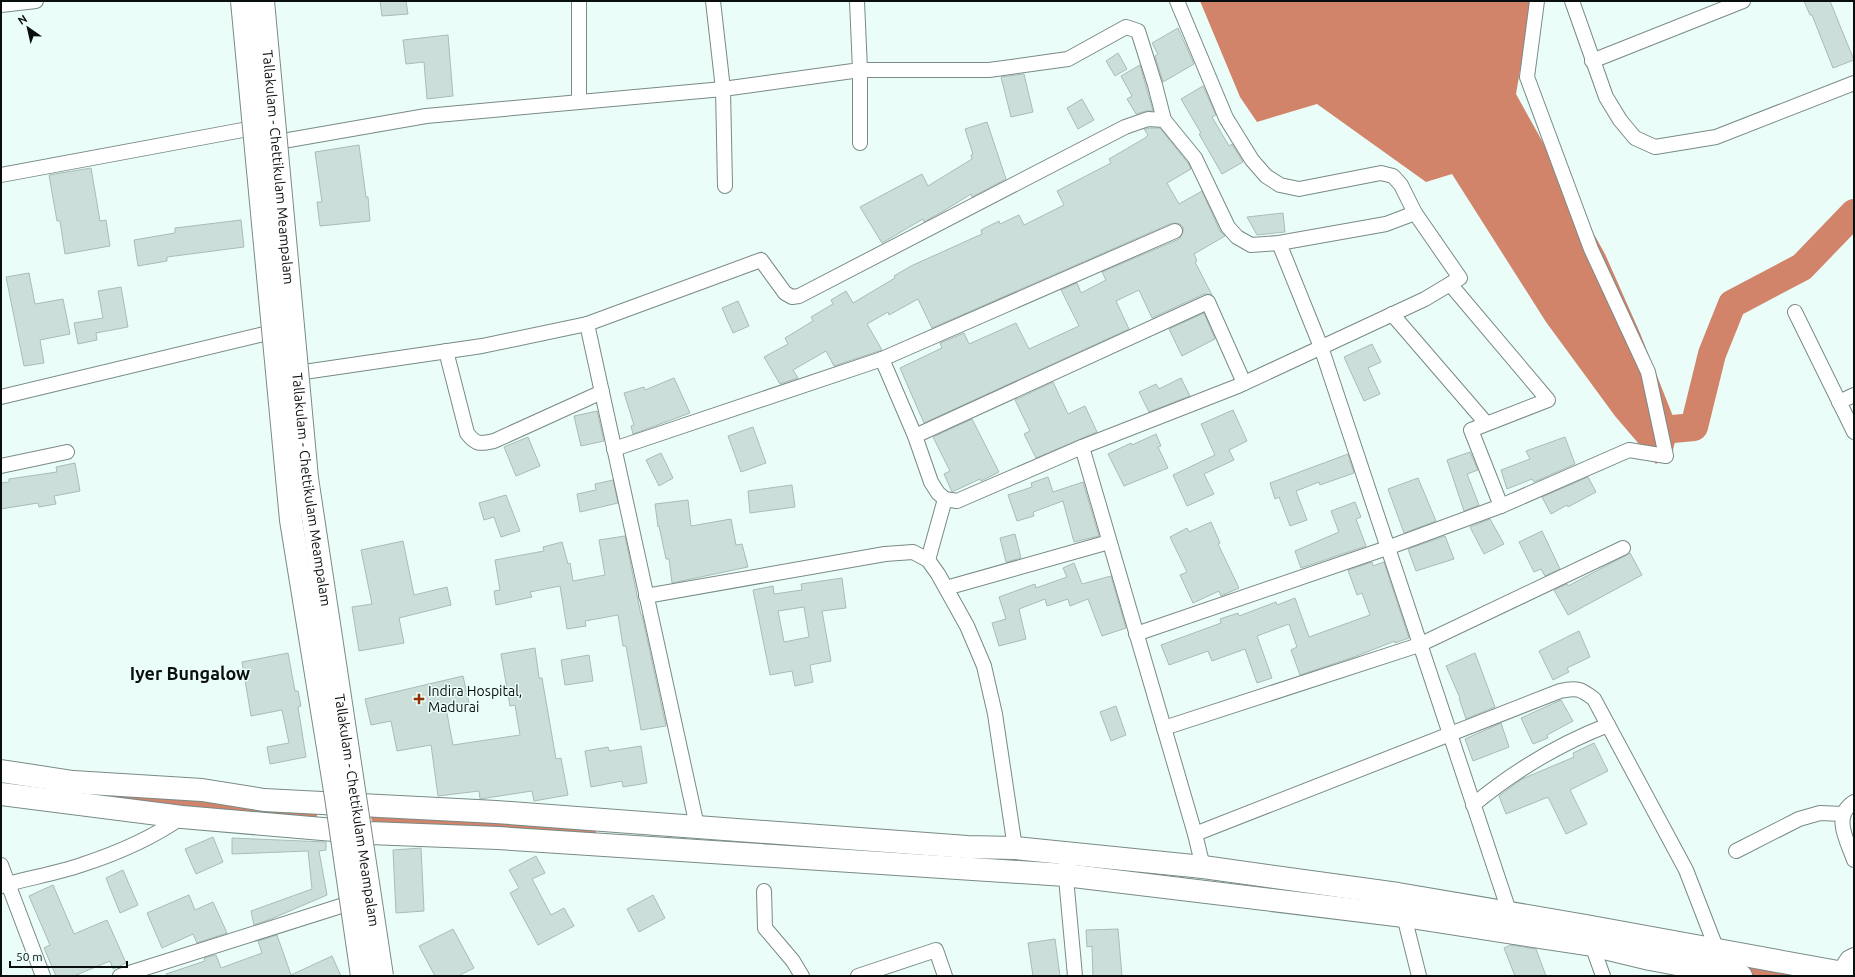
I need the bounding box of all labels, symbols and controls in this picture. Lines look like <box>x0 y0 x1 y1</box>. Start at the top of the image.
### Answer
north arrow <box>8 8 48 48</box>
text: N <box>16 12 29 27</box>
street label: Tallakulam - Chettikulam Meampalam <box>260 49 297 285</box>
street label: Tallakulam - Chettikulam Meampalam <box>289 372 334 607</box>
district label: Iyer Bungalow <box>130 663 250 683</box>
place label: Indira Hospital, Madurai <box>428 683 522 715</box>
street label: Tallakulam - Chettikulam Meampalam <box>332 693 382 928</box>
marker: Indira Hospital, Madurai <box>413 693 425 705</box>
scale bar <box>10 943 127 969</box>
text: 50 m <box>16 950 43 963</box>

